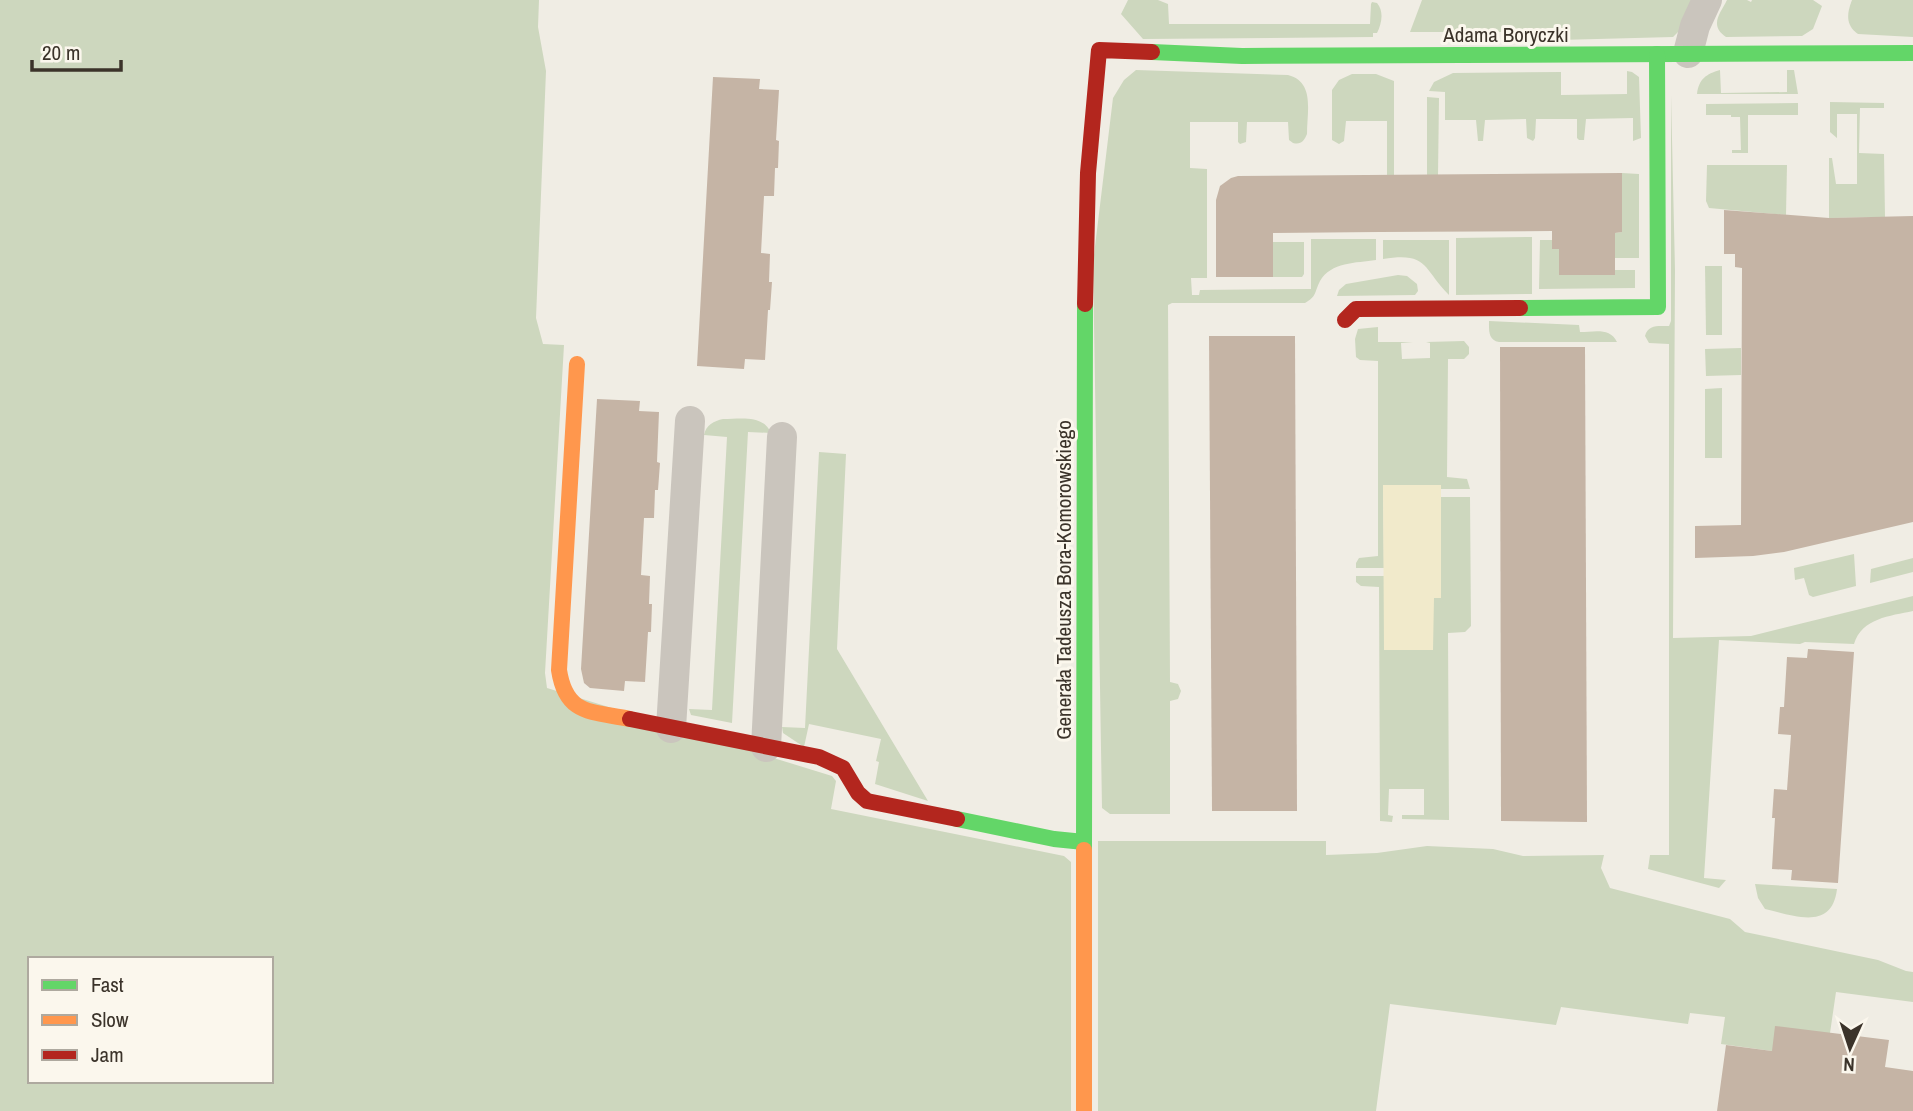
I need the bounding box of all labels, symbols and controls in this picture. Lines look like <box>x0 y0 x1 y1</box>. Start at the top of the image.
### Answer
street label: Adama Boryczki <box>1442 20 1569 49</box>
scale bar <box>32 28 121 72</box>
text: 20 m <box>42 38 80 67</box>
street label: Generała Tadeusza Bora-Komorowskiego <box>1049 420 1078 740</box>
legend <box>28 957 273 1083</box>
text: Fast <box>91 970 124 999</box>
text: Slow <box>91 1005 129 1034</box>
north arrow <box>1815 1013 1885 1083</box>
text: Jam <box>91 1040 124 1069</box>
text: N <box>1843 1052 1855 1078</box>

